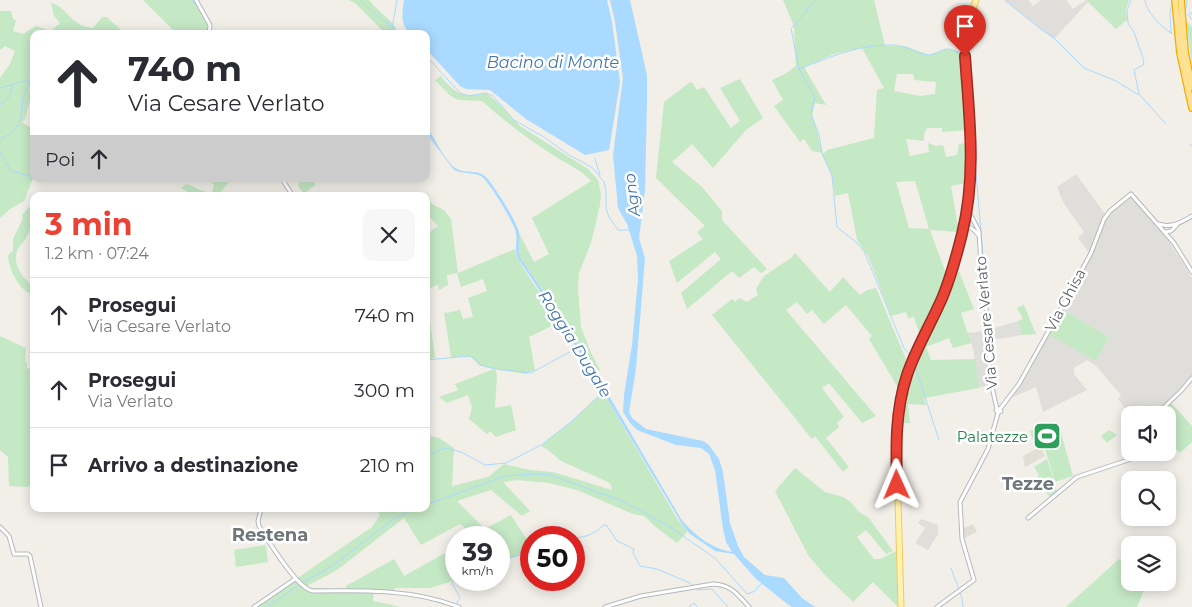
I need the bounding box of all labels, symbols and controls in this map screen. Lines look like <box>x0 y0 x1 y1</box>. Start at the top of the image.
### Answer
pin <box>944 5 986 56</box>
icon: arrive <box>951 12 979 40</box>
text: 740 m <box>128 47 242 90</box>
icon: ahead <box>45 50 110 115</box>
water label: Bacino di Monte <box>487 53 619 72</box>
text: Via Cesare Verlato <box>128 90 325 117</box>
icon: ahead <box>85 145 113 173</box>
text: Poi <box>45 148 75 171</box>
water label: Agno <box>620 172 644 219</box>
text: 3 min <box>45 206 132 243</box>
button: close <box>363 209 415 261</box>
text: 1.2 km · 07:24 <box>45 244 149 263</box>
street label: Via Cesare Verlato <box>971 255 1001 391</box>
street label: Via Ghisa <box>1040 265 1090 335</box>
water label: Roggia Dugale <box>534 287 616 401</box>
text: Prosegui <box>88 294 176 317</box>
icon: ahead <box>45 301 73 329</box>
text: 740 m <box>355 304 415 327</box>
text: Via Cesare Verlato <box>88 317 231 336</box>
text: Prosegui <box>88 369 176 392</box>
icon: ahead <box>45 376 73 404</box>
text: 300 m <box>354 379 415 402</box>
text: Via Verlato <box>88 392 173 411</box>
map controls <box>1121 406 1176 591</box>
button: sound <box>1121 406 1176 461</box>
sports icon: Palatezze <box>1032 421 1062 451</box>
place label: Palatezze <box>957 427 1028 446</box>
icon: arrive <box>45 451 73 479</box>
text: Arrivo a destinazione <box>88 454 298 477</box>
text: 210 m <box>360 454 415 477</box>
position arrow <box>870 458 922 510</box>
button: search <box>1121 471 1176 526</box>
district label: Tezze <box>1002 473 1054 495</box>
district label: Restena <box>232 524 308 546</box>
speed limit sign: 50 <box>520 526 585 591</box>
button: layers <box>1121 536 1176 591</box>
text: 39 <box>462 537 493 567</box>
text: km/h <box>461 563 494 578</box>

